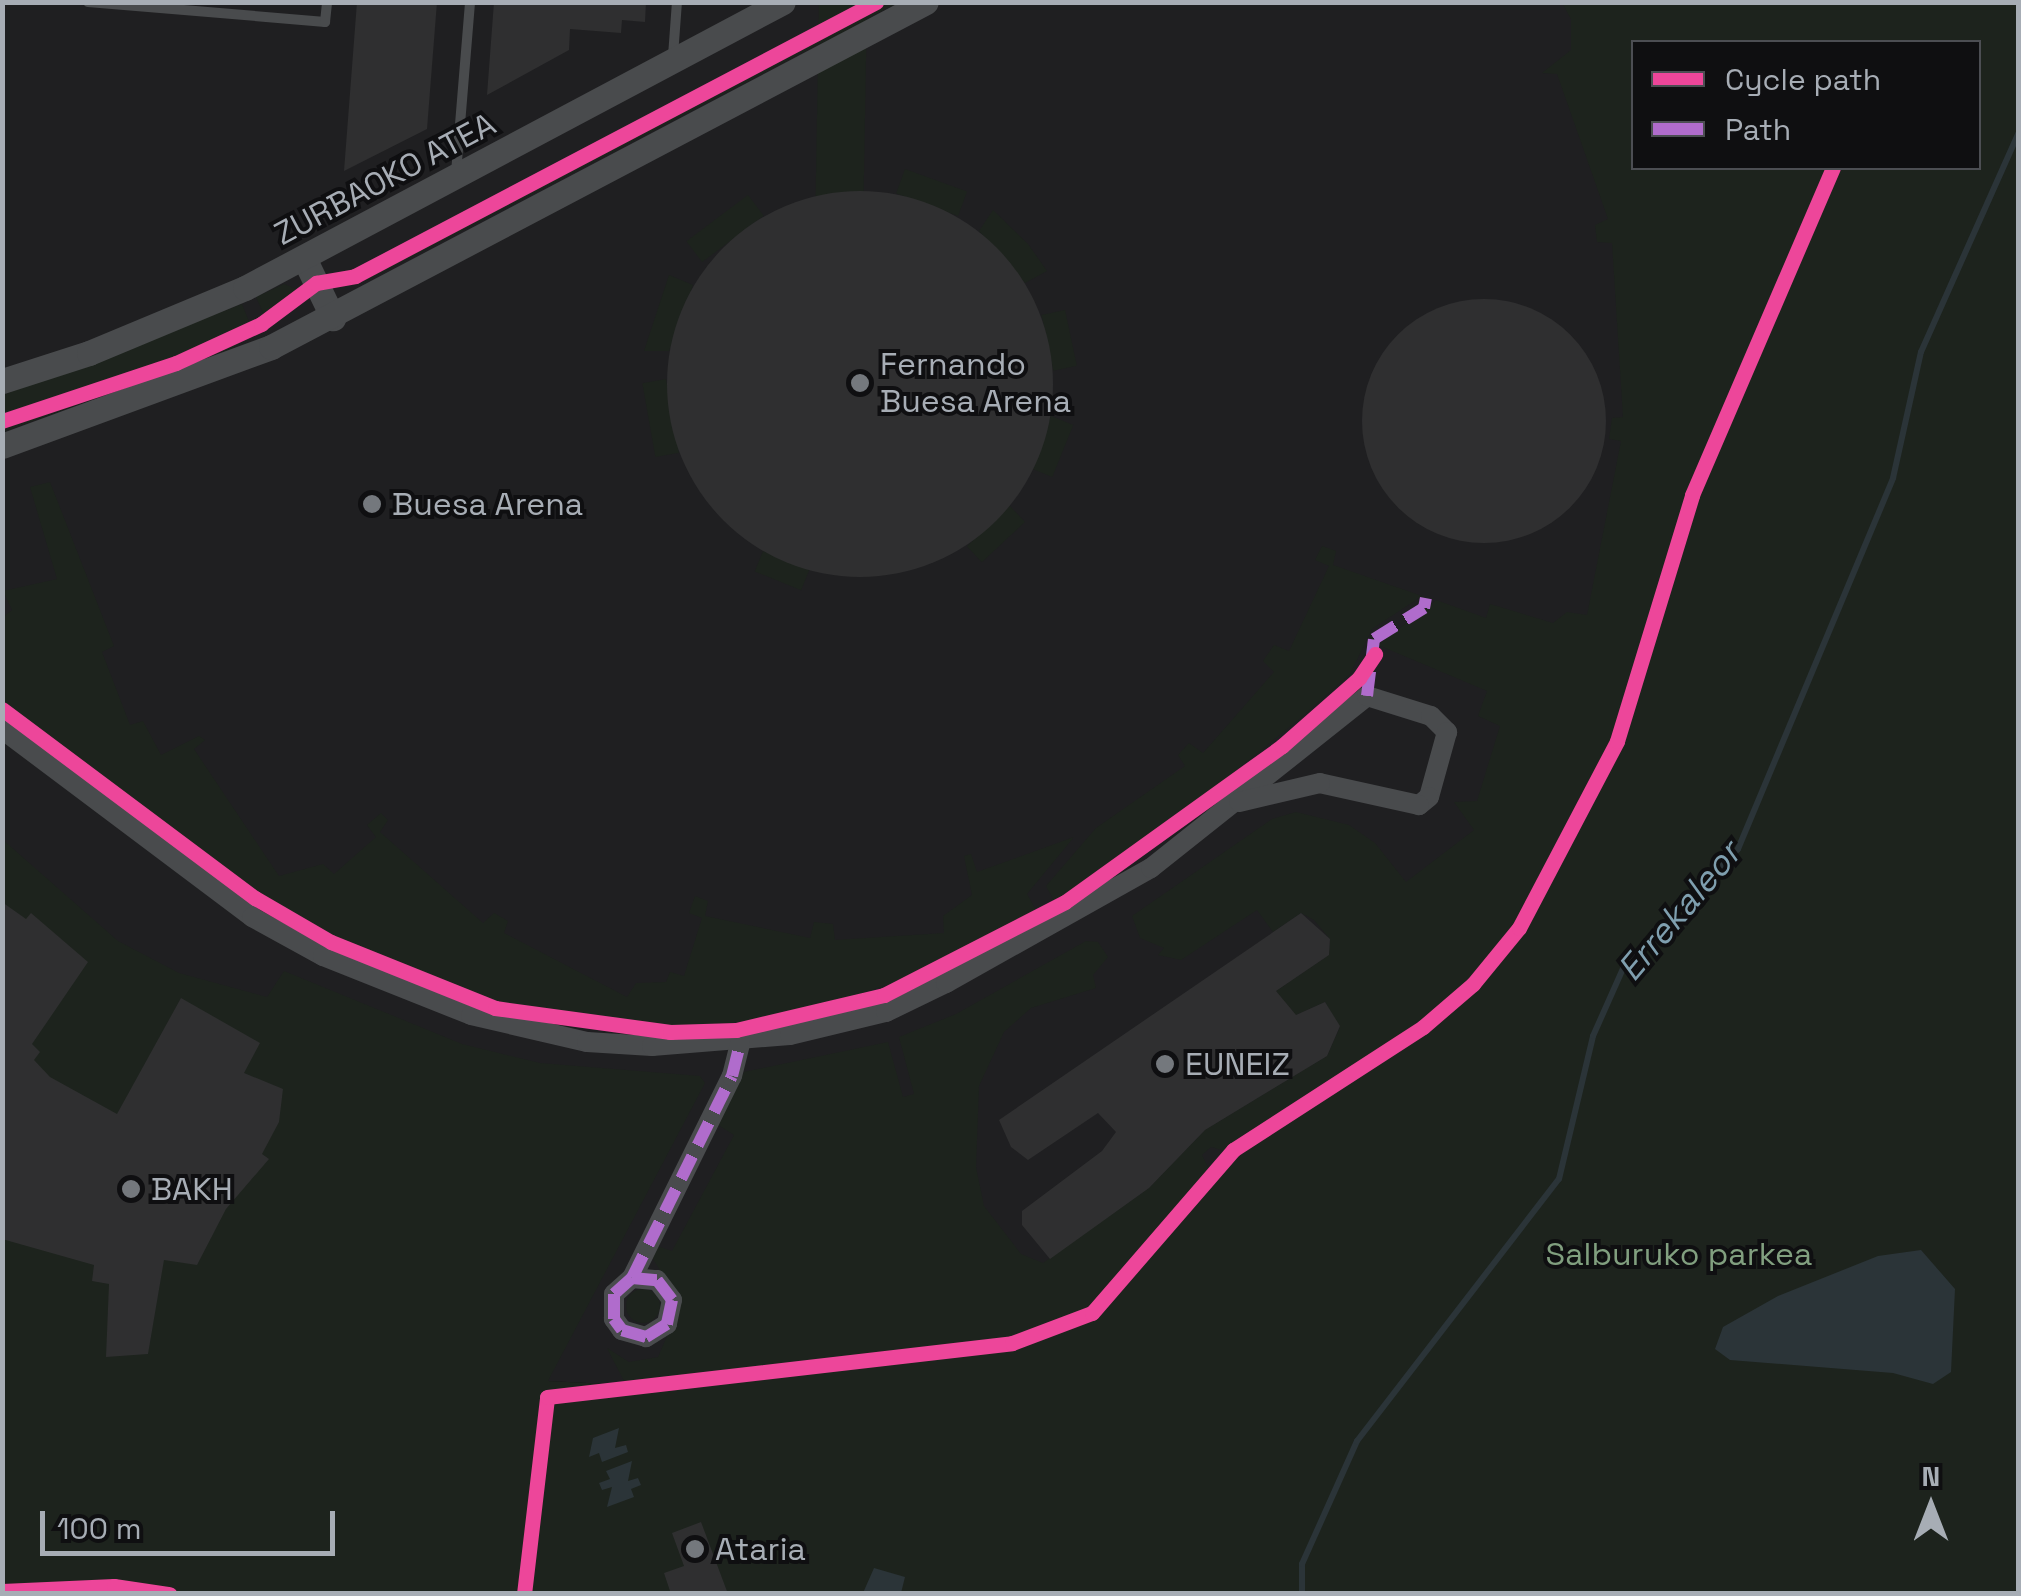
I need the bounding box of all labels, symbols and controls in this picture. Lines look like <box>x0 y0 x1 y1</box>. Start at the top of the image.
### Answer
legend <box>1631 40 1981 170</box>
text: Cycle path <box>1725 60 1881 99</box>
street label: ZURBAOKO ATEA <box>268 104 502 254</box>
text: Path <box>1725 110 1791 149</box>
place label: Fernando Buesa Arena <box>880 346 1072 421</box>
marker: Fernando Buesa Arena <box>849 372 871 394</box>
place label: Buesa Arena <box>392 485 584 523</box>
marker: Buesa Arena <box>361 493 383 515</box>
water label: Errekaleor <box>1609 833 1749 989</box>
place label: EUNEIZ <box>1185 1045 1290 1083</box>
marker: EUNEIZ <box>1154 1053 1176 1075</box>
place label: BAKH <box>151 1170 233 1208</box>
marker: BAKH <box>120 1178 142 1200</box>
park label: Salburuko parkea <box>1546 1235 1812 1273</box>
north arrow <box>1881 1456 1981 1556</box>
text: N <box>1922 1458 1940 1494</box>
scale bar <box>45 1491 340 1553</box>
text: 100 m <box>57 1509 142 1548</box>
place label: Ataria <box>715 1530 806 1568</box>
marker: Ataria <box>684 1538 706 1560</box>

